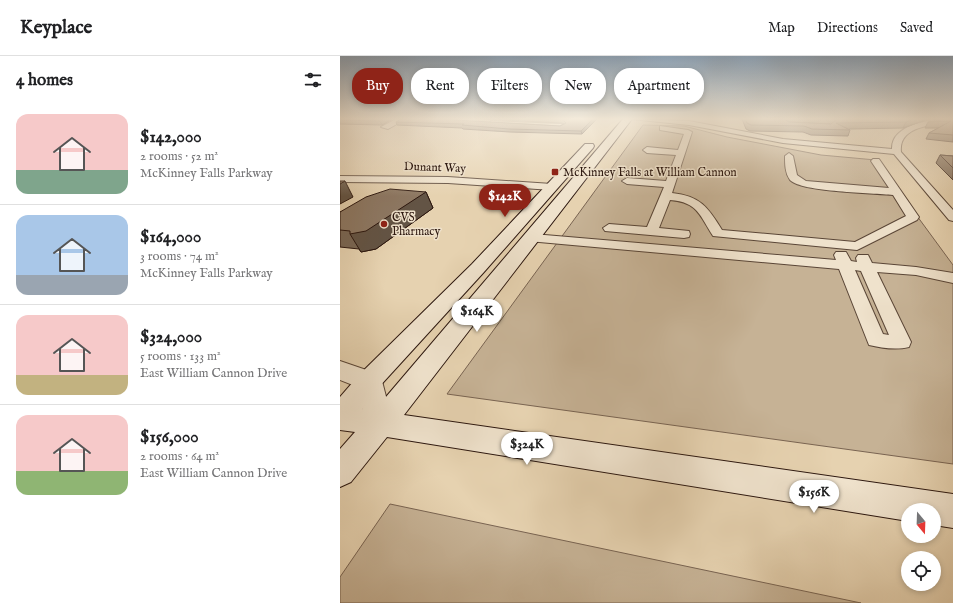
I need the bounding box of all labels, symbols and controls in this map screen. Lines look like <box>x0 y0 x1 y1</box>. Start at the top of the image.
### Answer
text: Keyplace <box>20 16 92 40</box>
text: Map <box>768 19 795 37</box>
text: Directions <box>817 19 878 37</box>
text: Saved <box>900 19 933 37</box>
chip: Buy <box>352 68 403 104</box>
chip: Rent <box>411 68 469 104</box>
chip: Filters <box>477 68 542 104</box>
chip: New <box>550 68 606 104</box>
chip: Apartment <box>614 68 704 104</box>
icon: filters <box>302 69 324 91</box>
text: 4 homes <box>16 70 73 91</box>
text: $142,000 <box>140 127 202 148</box>
icon: home <box>48 130 96 178</box>
text: 2 rooms · 52 m² <box>140 148 218 165</box>
street label: Dunant Way <box>404 159 466 176</box>
text: McKinney Falls Parkway <box>140 165 273 182</box>
place label: McKinney Falls at William Cannon <box>563 165 737 180</box>
marker: McKinney Falls at William Cannon <box>550 167 560 177</box>
pin: $142K <box>477 184 533 218</box>
text: $142K <box>488 188 522 205</box>
place label: CVS Pharmacy <box>392 210 441 239</box>
marker: CVS Pharmacy <box>379 219 389 229</box>
text: $164,000 <box>140 227 201 248</box>
icon: home <box>48 231 96 279</box>
text: 3 rooms · 74 m² <box>140 248 219 265</box>
text: McKinney Falls Parkway <box>140 265 273 282</box>
pin: $164K <box>449 299 505 333</box>
text: $164K <box>460 303 494 320</box>
text: $324,000 <box>140 327 202 348</box>
icon: home <box>48 331 96 379</box>
text: 5 rooms · 133 m² <box>140 348 221 365</box>
text: East William Cannon Drive <box>140 365 287 382</box>
text: $156,000 <box>140 427 199 448</box>
icon: home <box>48 431 96 479</box>
pin: $324K <box>499 432 555 466</box>
text: $324K <box>510 436 544 453</box>
text: 2 rooms · 64 m² <box>140 448 219 465</box>
text: East William Cannon Drive <box>140 465 287 482</box>
pin: $156K <box>786 480 842 514</box>
text: $156K <box>798 484 830 501</box>
north arrow <box>901 503 941 543</box>
map controls <box>901 503 941 591</box>
button: locate <box>901 551 941 591</box>

